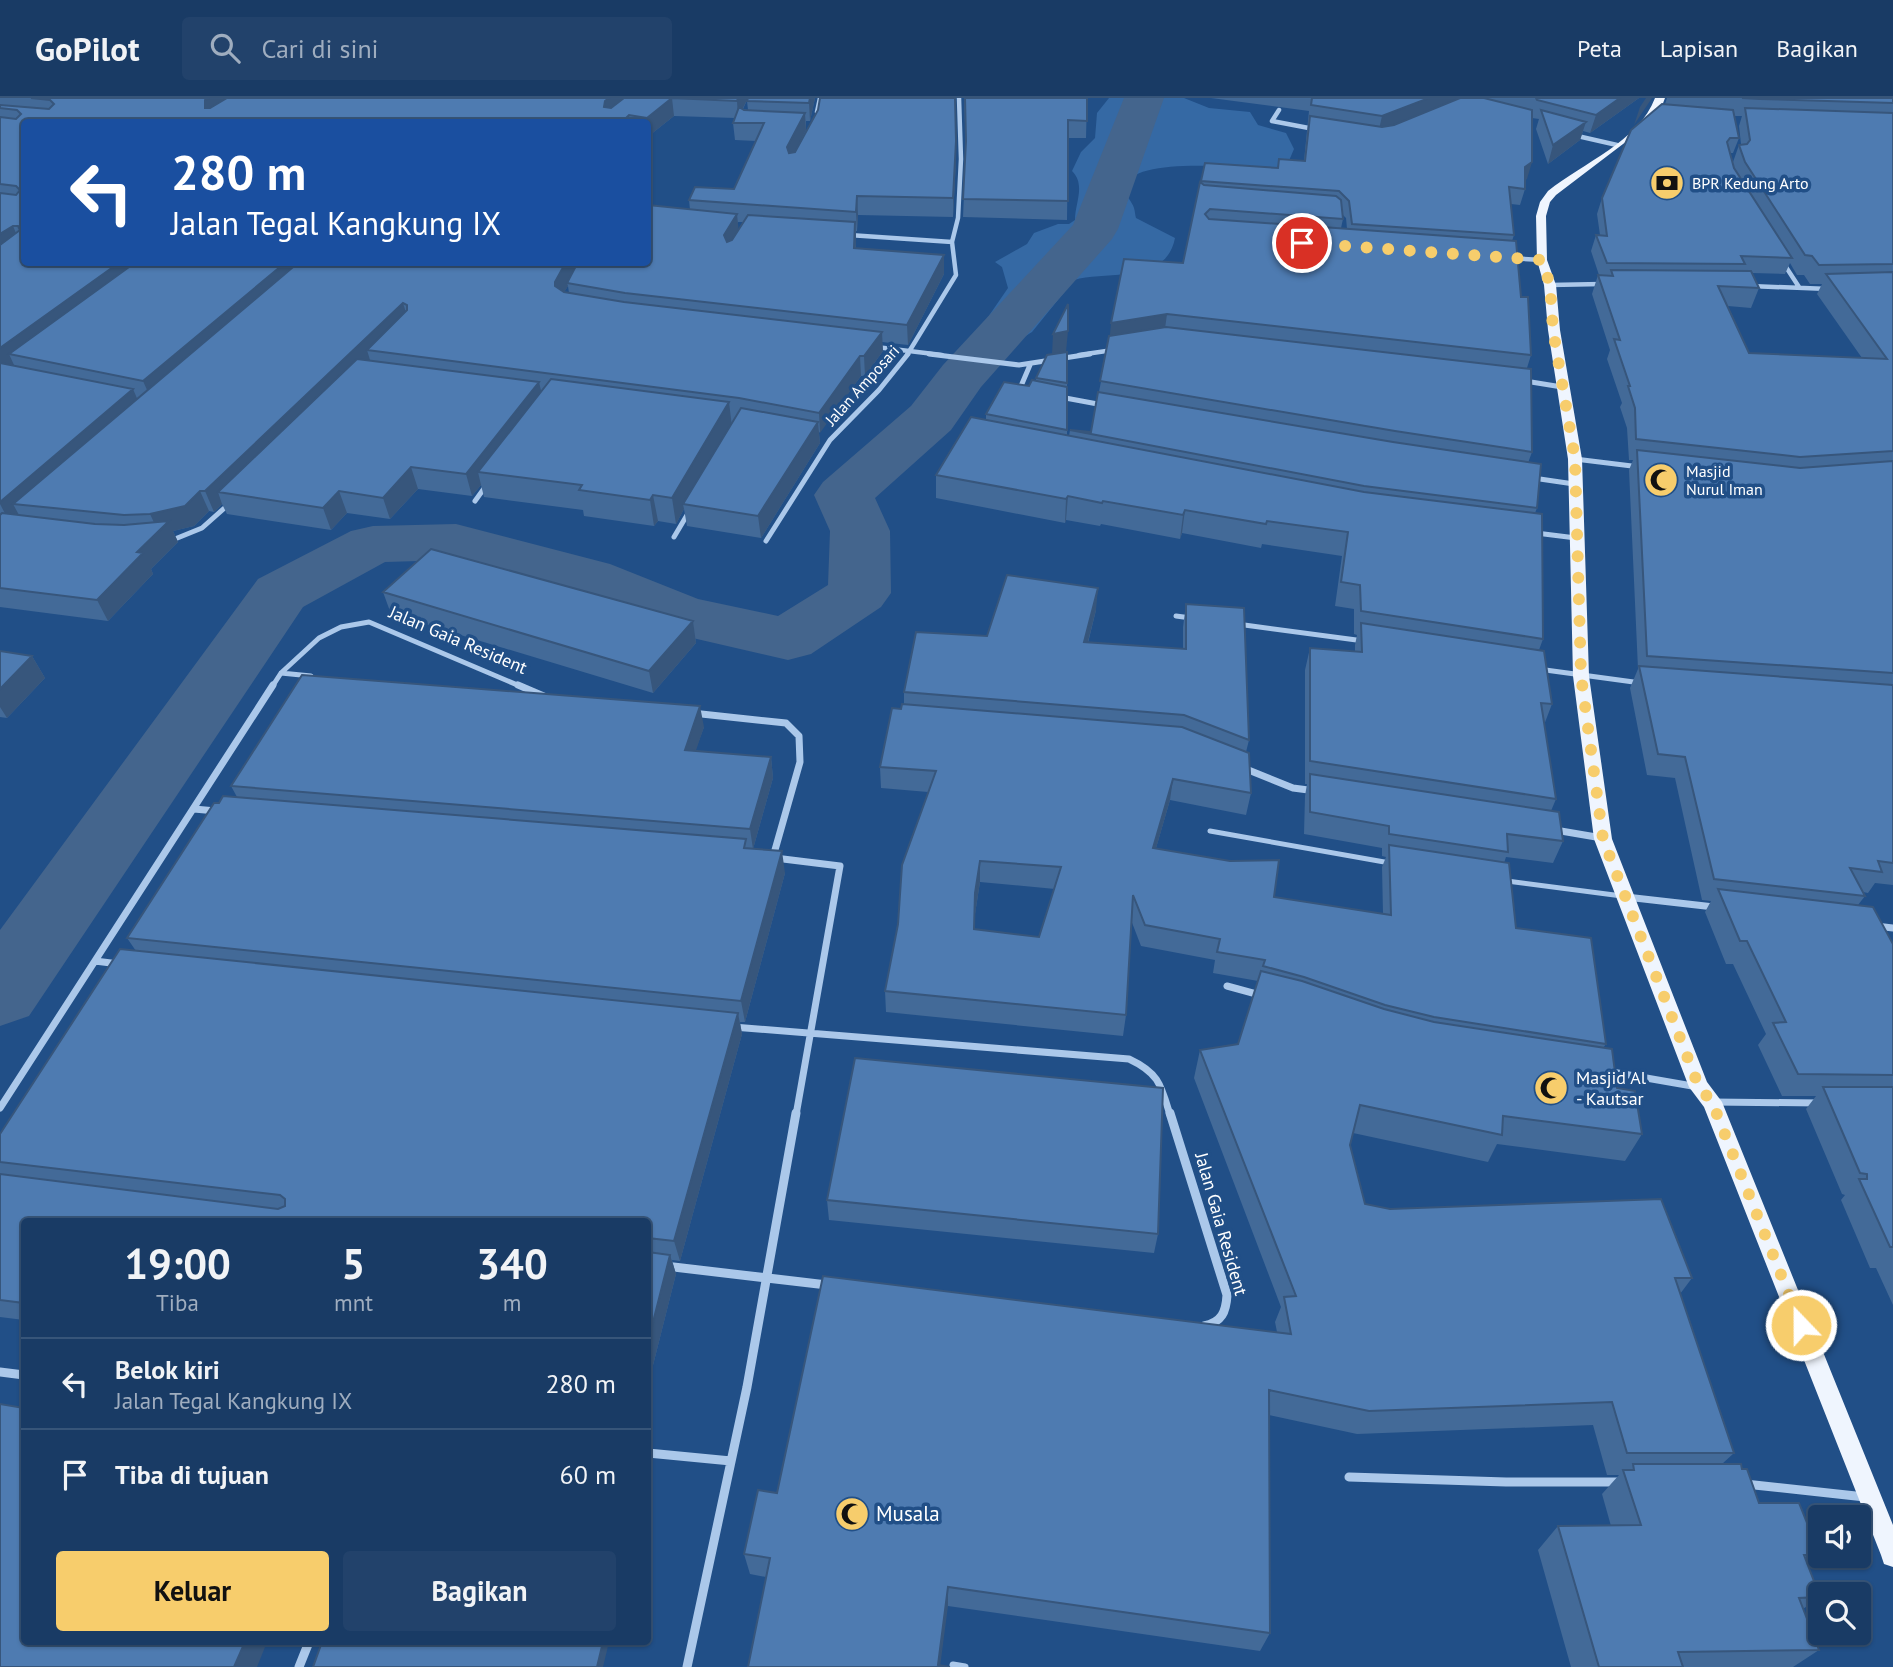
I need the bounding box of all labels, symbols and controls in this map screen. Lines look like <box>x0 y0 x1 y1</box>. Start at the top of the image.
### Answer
search box <box>182 17 672 80</box>
text: GoPilot <box>35 27 140 70</box>
icon: search <box>206 29 244 67</box>
text: Cari di sini <box>262 32 379 65</box>
text: Peta <box>1577 33 1622 64</box>
text: Lapisan <box>1660 33 1738 64</box>
text: Bagikan <box>1776 33 1858 64</box>
text: 280 m <box>171 140 306 204</box>
icon: left <box>56 147 147 238</box>
bank icon: BPR Kedung Arto <box>1648 164 1686 202</box>
place label: BPR Kedung Arto <box>1692 173 1809 193</box>
text: Jalan Tegal Kangkung IX <box>171 202 501 244</box>
pin <box>1272 213 1332 273</box>
icon: arrive <box>1283 224 1321 262</box>
street label: Jalan Amposari <box>820 341 903 430</box>
mosque icon: Masjid Nurul Iman <box>1642 461 1680 499</box>
place label: Masjid Nurul Iman <box>1686 461 1763 499</box>
street label: Jalan Gaia Resident <box>385 600 531 679</box>
place label: Masjid Al - Kautsar <box>1576 1066 1647 1110</box>
mosque icon: Masjid Al - Kautsar <box>1532 1069 1570 1107</box>
street label: Jalan Gaia Resident <box>1190 1149 1253 1298</box>
text: 19:00 <box>124 1236 231 1291</box>
text: 5 <box>342 1236 365 1291</box>
text: 340 <box>476 1236 548 1291</box>
text: Tiba <box>156 1288 199 1317</box>
text: mnt <box>334 1288 373 1317</box>
text: m <box>503 1288 521 1317</box>
position arrow <box>1764 1288 1838 1362</box>
text: Belok kiri <box>115 1353 220 1386</box>
icon: left <box>56 1365 94 1403</box>
text: 280 m <box>545 1367 616 1400</box>
text: Jalan Tegal Kangkung IX <box>115 1386 352 1415</box>
icon: arrive <box>56 1456 94 1494</box>
text: Tiba di tujuan <box>115 1458 269 1491</box>
text: 60 m <box>560 1458 616 1491</box>
mosque icon: Musala <box>833 1495 871 1533</box>
place label: Musala <box>876 1500 940 1527</box>
map controls <box>1808 1505 1871 1645</box>
button: sound <box>1808 1505 1871 1568</box>
button: Keluar <box>56 1551 329 1631</box>
button: Bagikan <box>343 1551 616 1631</box>
button: search <box>1808 1582 1871 1645</box>

